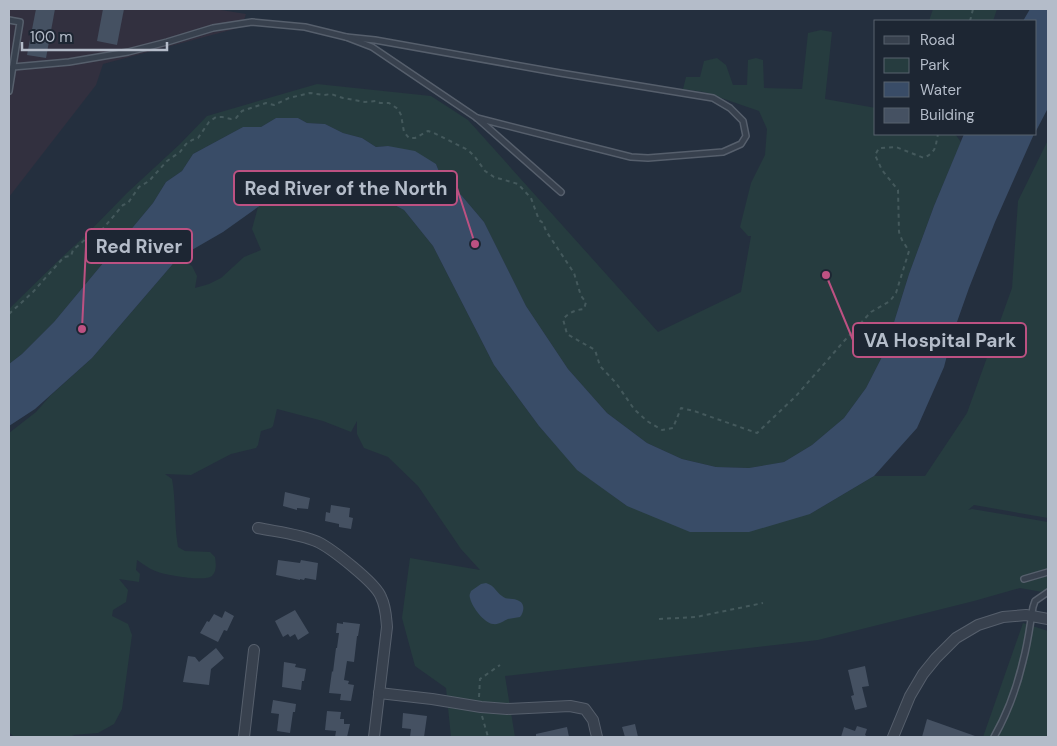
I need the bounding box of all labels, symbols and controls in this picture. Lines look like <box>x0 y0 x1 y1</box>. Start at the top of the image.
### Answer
scale bar <box>22 20 168 52</box>
legend <box>874 20 1037 135</box>
text: 100 m <box>30 27 73 47</box>
text: Road <box>920 30 955 50</box>
text: Park <box>920 55 950 75</box>
text: Water <box>920 80 962 100</box>
text: Building <box>920 105 975 125</box>
callout: Red River of the North <box>234 171 457 205</box>
text: Red River of the North <box>244 176 448 201</box>
callout: Red River <box>86 229 192 263</box>
text: Red River <box>96 234 182 259</box>
callout: VA Hospital Park <box>853 323 1026 357</box>
text: VA Hospital Park <box>864 328 1016 353</box>

